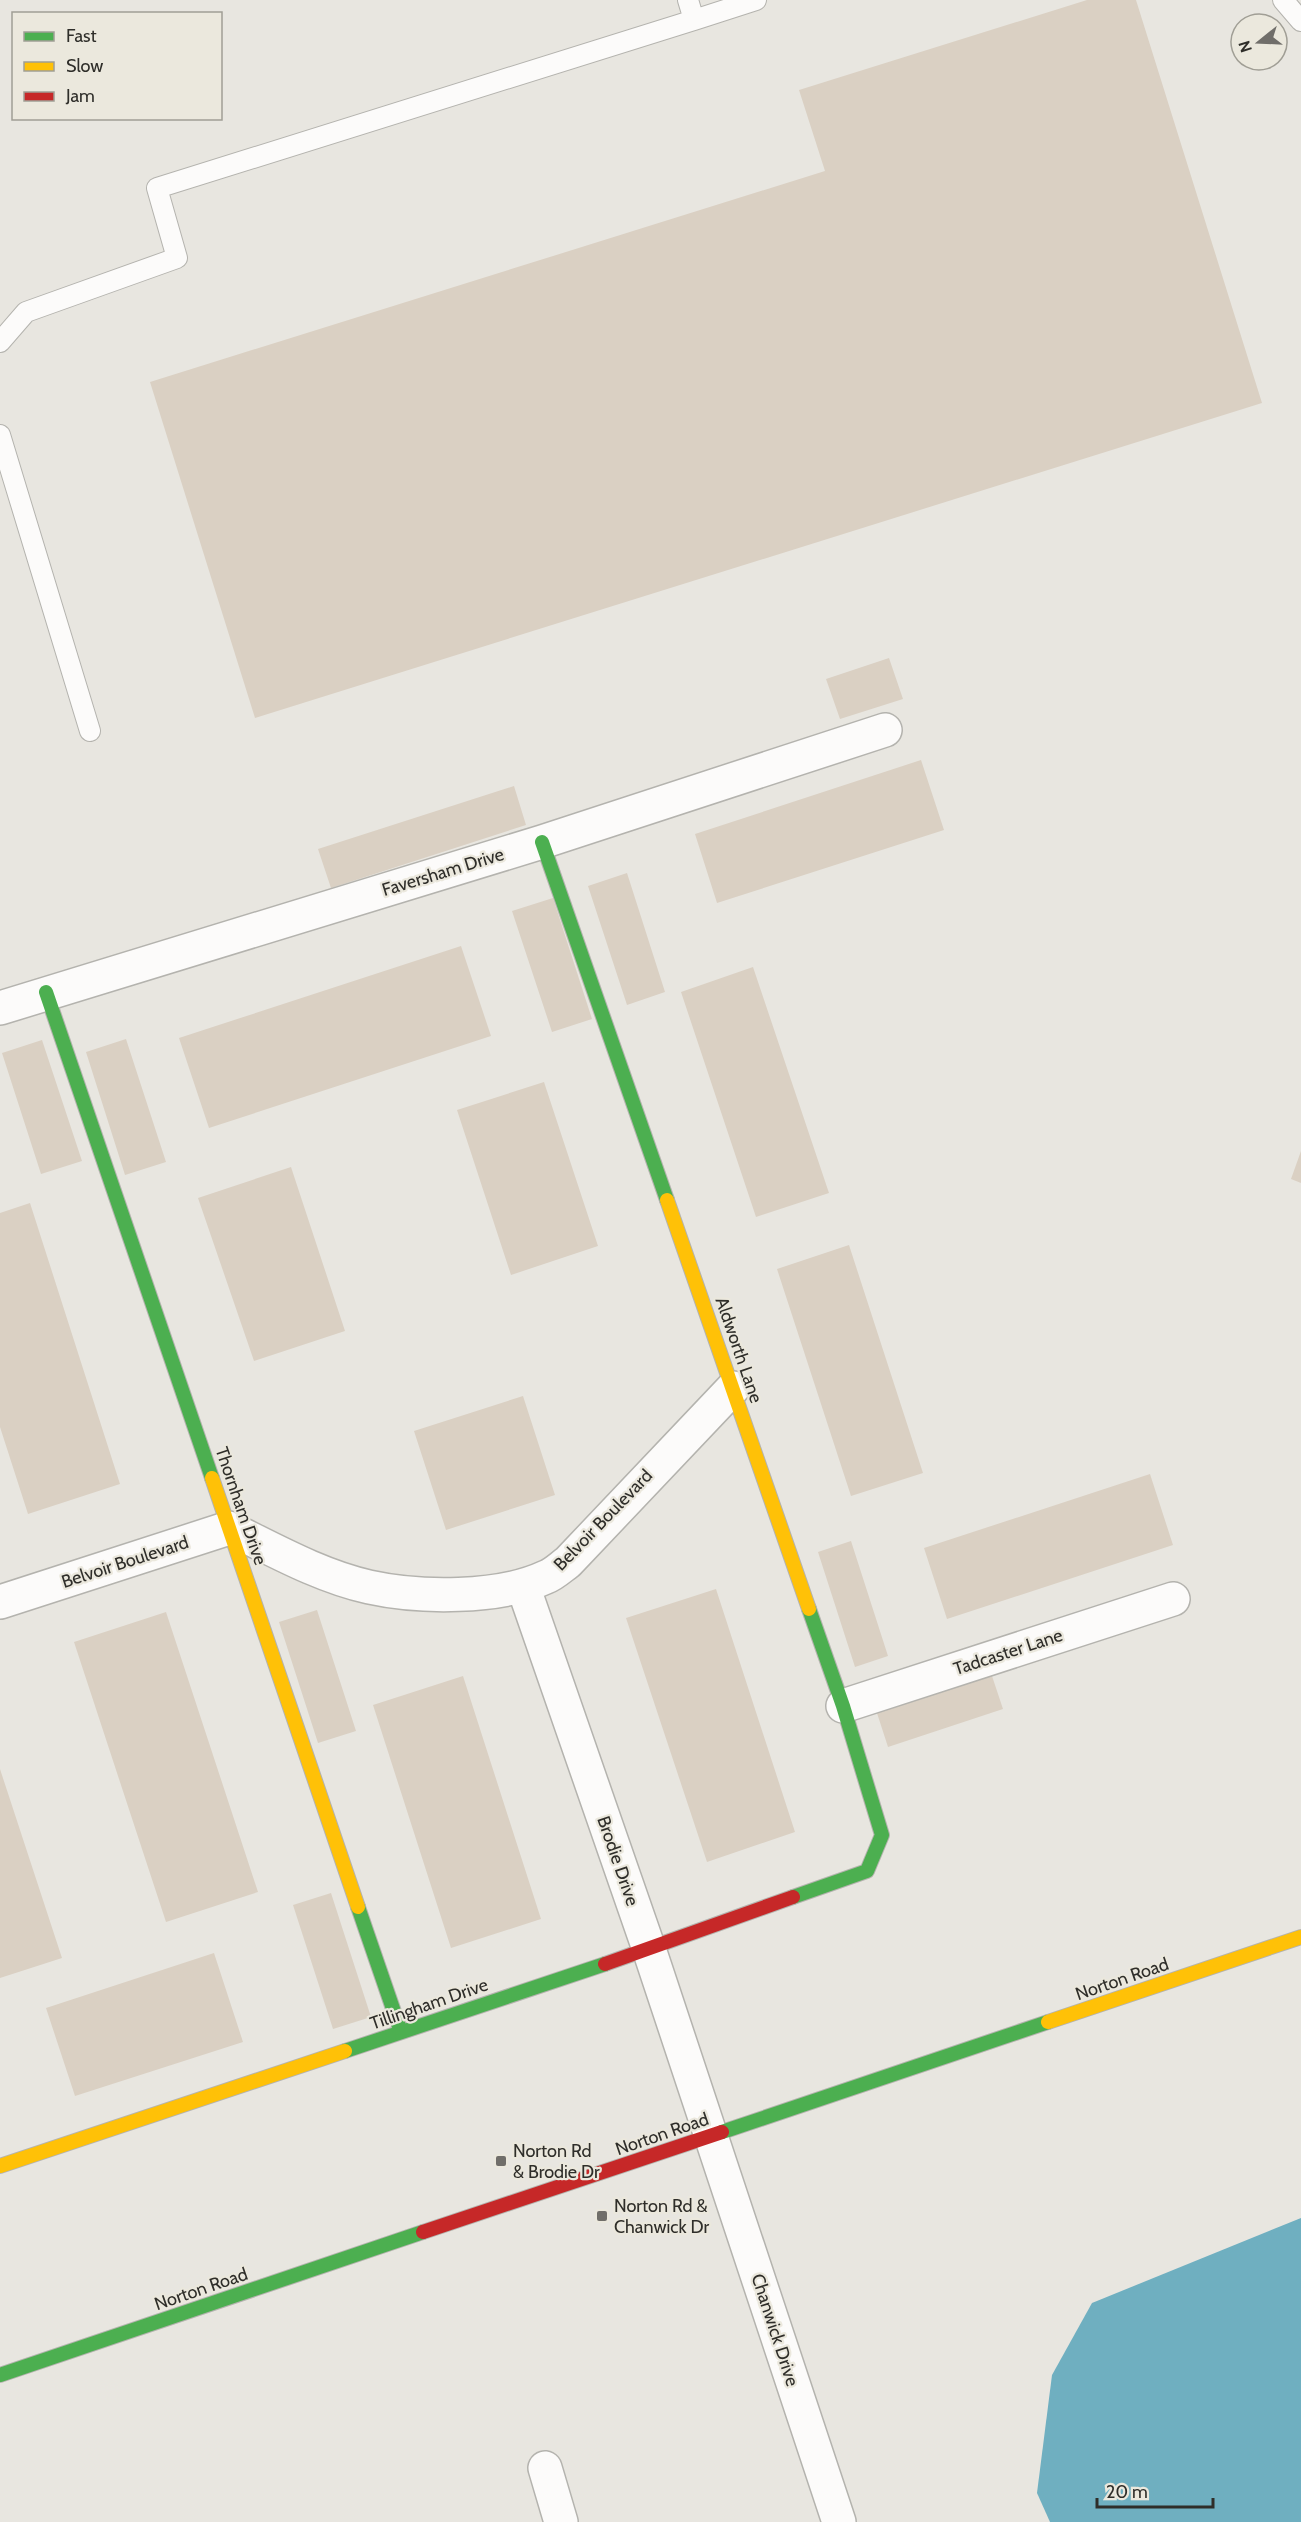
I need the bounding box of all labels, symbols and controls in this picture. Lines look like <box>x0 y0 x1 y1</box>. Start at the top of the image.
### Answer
legend <box>12 12 222 120</box>
north arrow <box>1229 12 1289 72</box>
text: Fast <box>66 25 97 47</box>
text: N <box>1234 38 1256 55</box>
text: Slow <box>66 55 103 77</box>
text: Jam <box>65 85 95 107</box>
street label: Faversham Drive <box>379 843 507 901</box>
street label: Aldworth Lane <box>711 1294 767 1406</box>
street label: Thornham Drive <box>210 1444 272 1568</box>
street label: Belvoir Boulevard <box>549 1465 657 1575</box>
street label: Belvoir Boulevard <box>59 1531 191 1593</box>
street label: Tadcaster Lane <box>951 1624 1065 1680</box>
street label: Brodie Drive <box>592 1813 644 1909</box>
street label: Norton Road <box>1073 1953 1171 2005</box>
street label: Tillingham Drive <box>367 1974 491 2034</box>
street label: Norton Road <box>613 2108 711 2160</box>
place label: Norton Rd & Brodie Dr <box>513 2140 600 2183</box>
marker: Norton Rd & Brodie Dr <box>494 2154 508 2168</box>
place label: Norton Rd & Chanwick Dr <box>614 2195 710 2238</box>
marker: Norton Rd & Chanwick Dr <box>595 2209 609 2223</box>
street label: Norton Road <box>152 2263 250 2315</box>
street label: Chanwick Drive <box>746 2271 804 2389</box>
scale bar <box>1097 2471 1212 2509</box>
text: 20 m <box>1106 2481 1148 2503</box>

